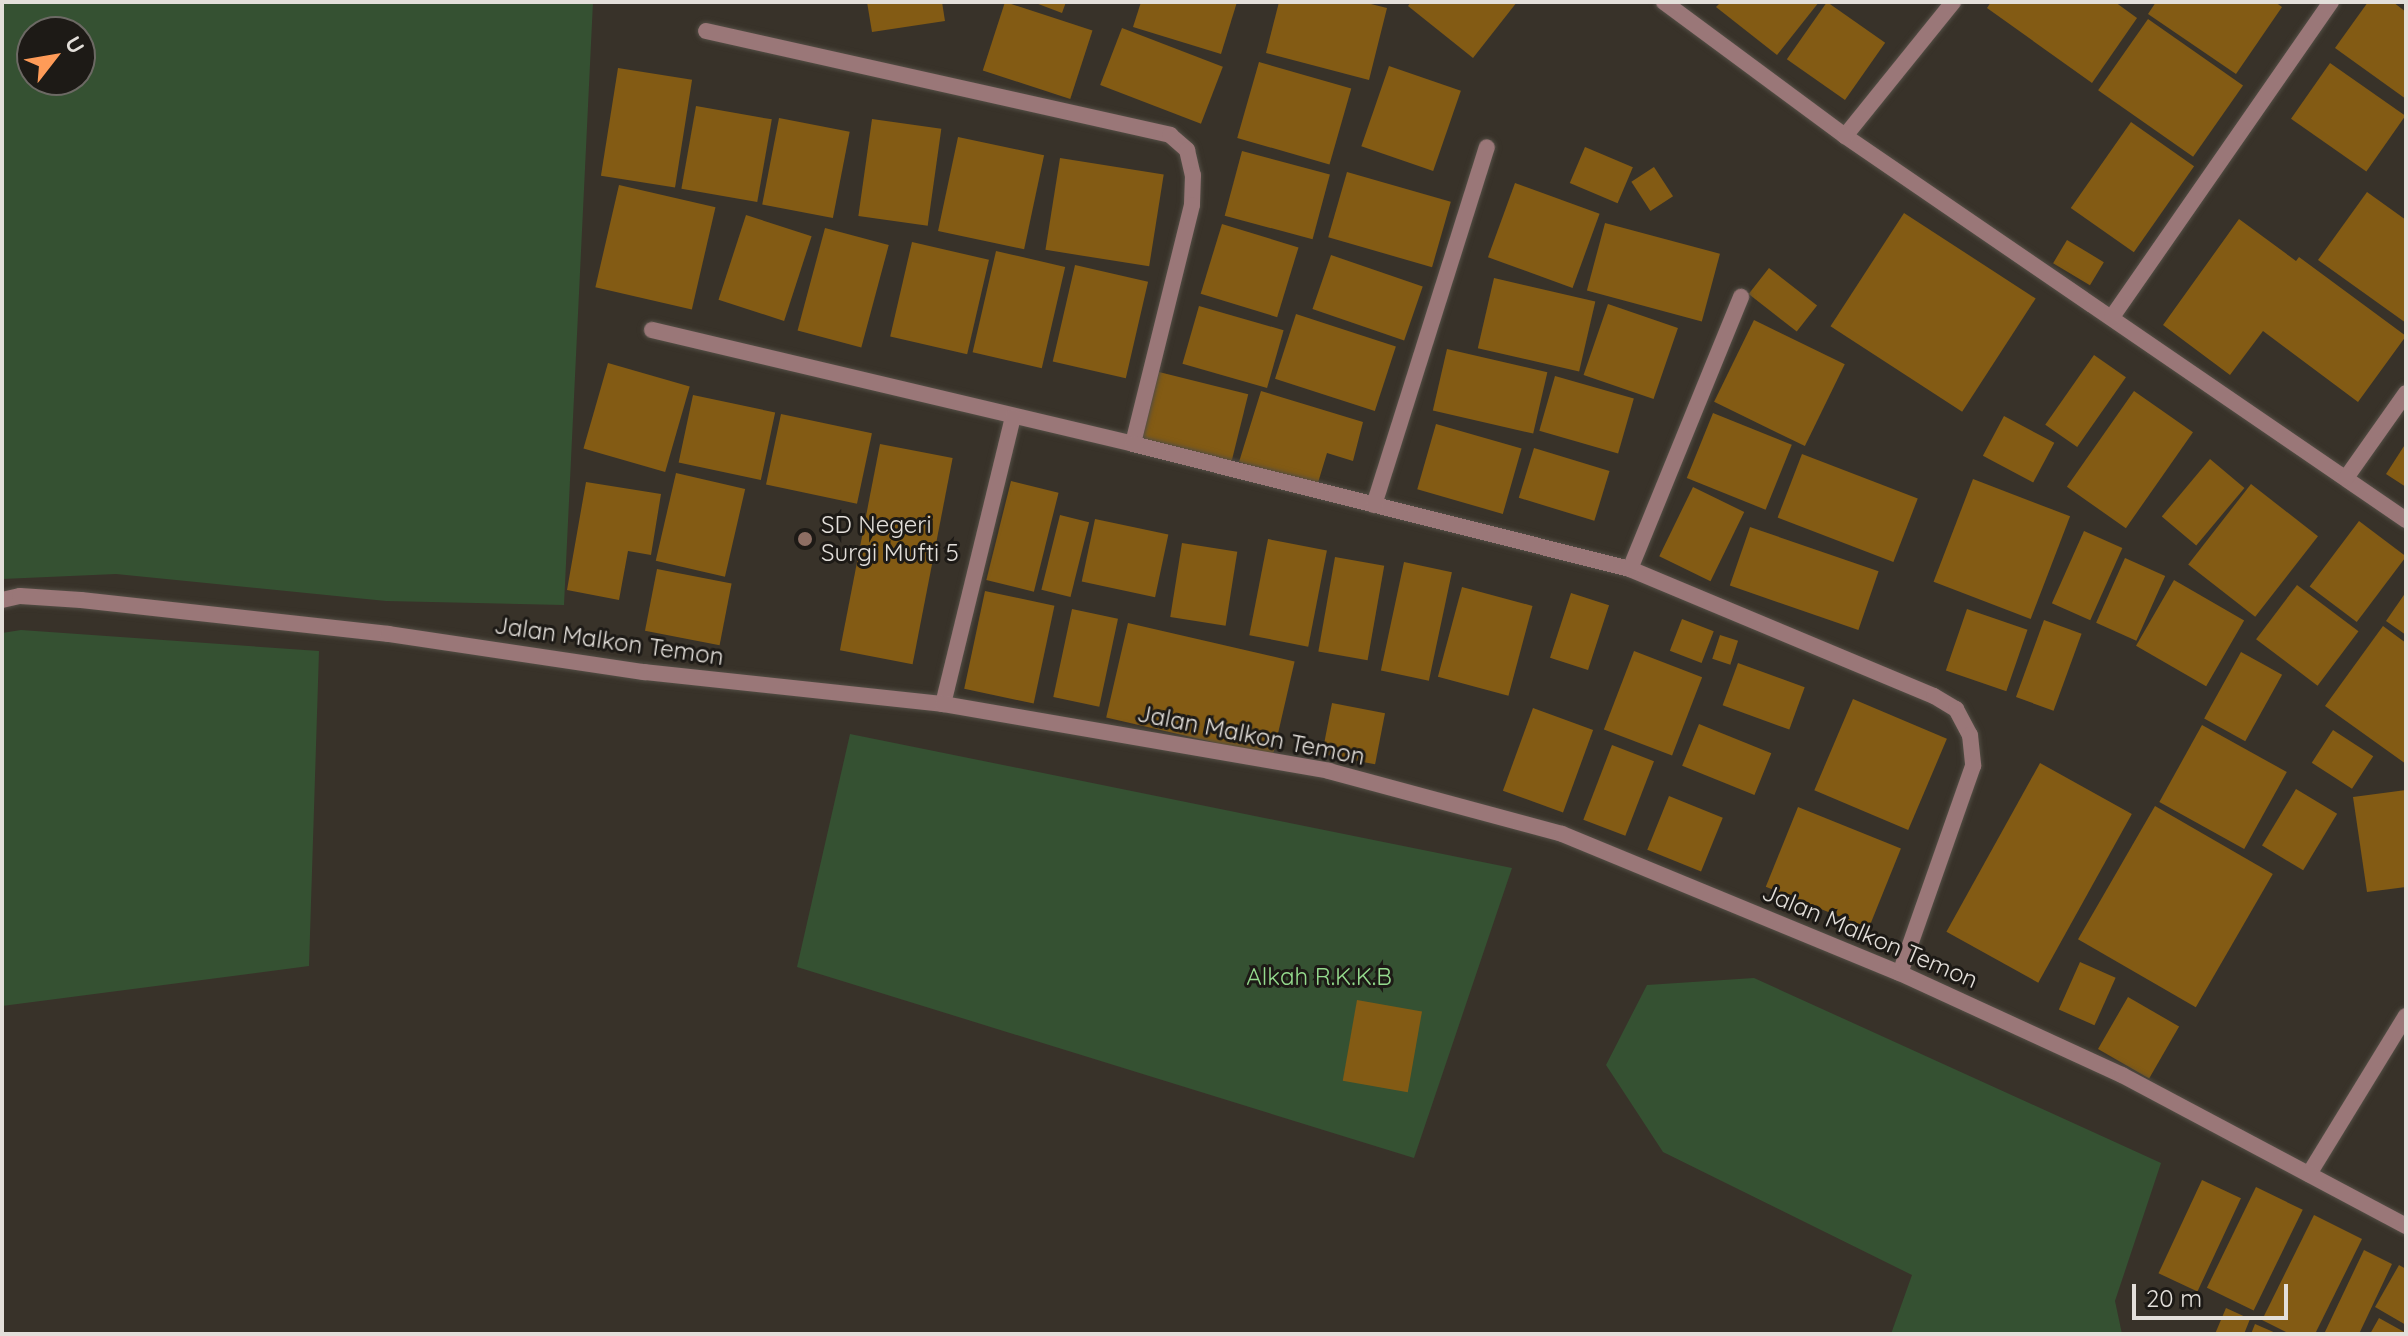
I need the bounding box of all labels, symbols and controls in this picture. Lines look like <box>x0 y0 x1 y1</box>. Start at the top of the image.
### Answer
north arrow <box>16 16 96 96</box>
text: U <box>59 31 91 59</box>
place label: SD Negeri Surgi Mufti 5 <box>821 511 959 567</box>
marker: SD Negeri Surgi Mufti 5 <box>796 530 814 548</box>
street label: Jalan Malkon Temon <box>492 611 726 671</box>
street label: Jalan Malkon Temon <box>1135 699 1367 771</box>
street label: Jalan Malkon Temon <box>1758 878 1982 994</box>
park label: Alkah R.K.K.B <box>1246 963 1392 991</box>
scale bar <box>2136 1268 2292 1318</box>
text: 20 m <box>2146 1283 2202 1313</box>

